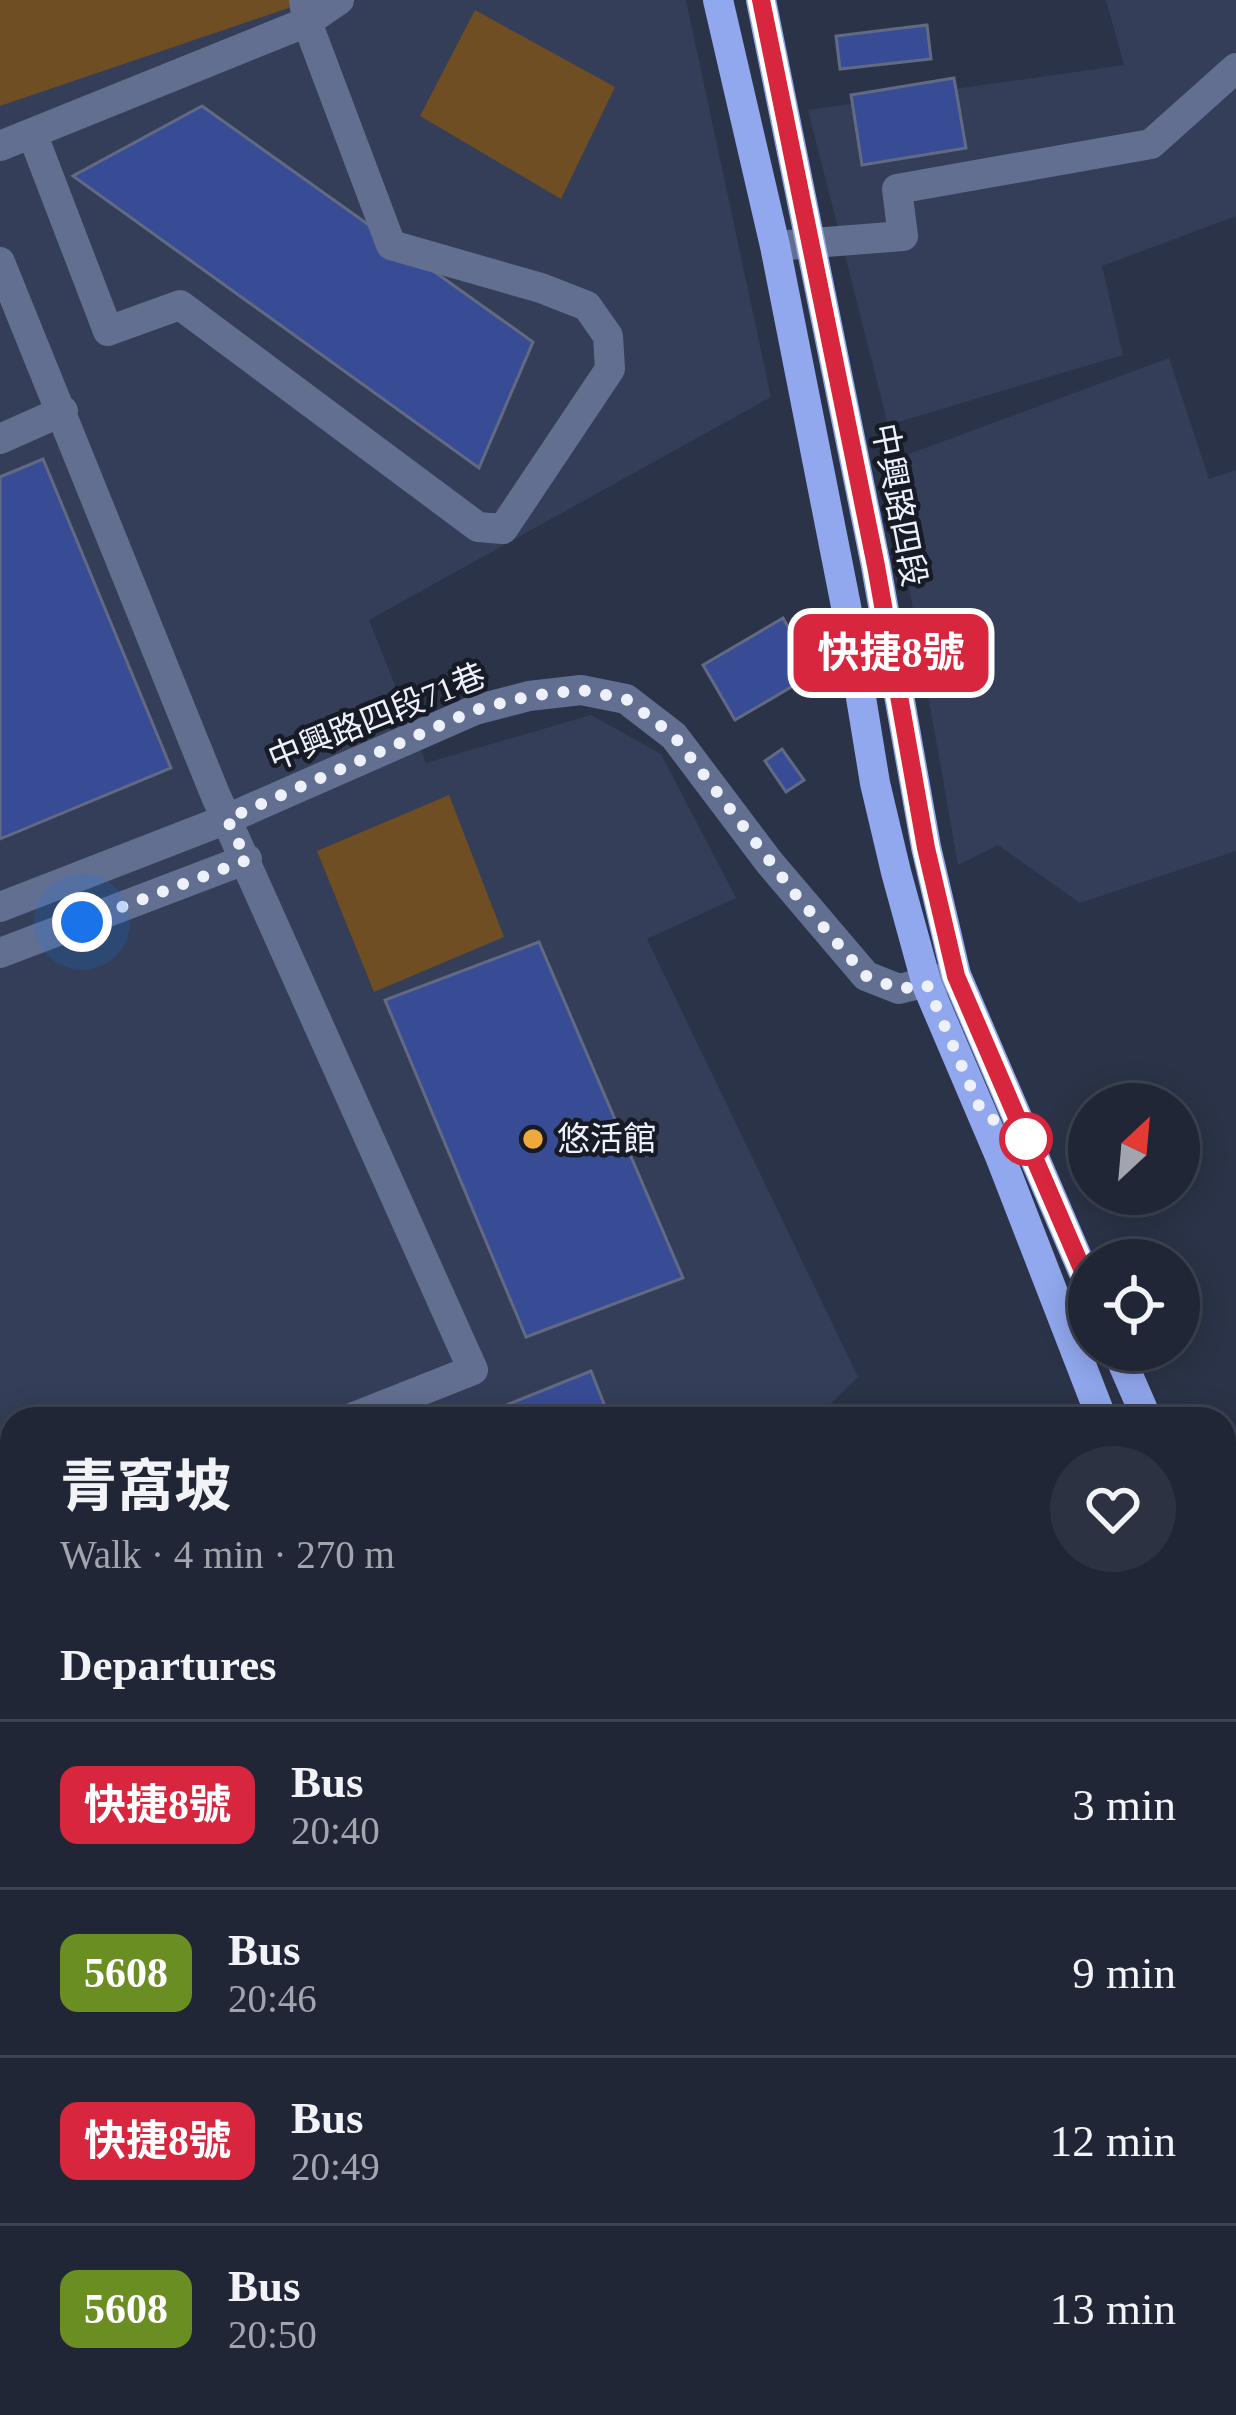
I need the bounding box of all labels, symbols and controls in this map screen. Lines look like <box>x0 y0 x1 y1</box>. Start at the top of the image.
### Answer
street label: 中興路四段 <box>866 421 932 589</box>
line badge: 快捷8號 <box>807 614 975 692</box>
text: 快捷8號 <box>817 630 965 676</box>
street label: 中興路四段71巷 <box>263 657 491 777</box>
your location <box>52 892 112 952</box>
north arrow <box>1068 1083 1200 1215</box>
map controls <box>1068 1083 1200 1371</box>
unlabelled marker <box>1001 1114 1051 1164</box>
place label: 悠活館 <box>557 1121 656 1157</box>
marker: 悠活館 <box>520 1126 546 1152</box>
button: locate <box>1068 1239 1200 1371</box>
button: heart <box>1050 1446 1176 1572</box>
text: 青窩坡 <box>60 1455 231 1518</box>
text: Walk · 4 min · 270 m <box>60 1533 395 1576</box>
text: Departures <box>60 1640 277 1690</box>
text: Bus <box>291 1757 364 1807</box>
text: 3 min <box>1072 1780 1176 1830</box>
text: 快捷8號 <box>84 1782 231 1828</box>
text: 20:40 <box>291 1809 380 1852</box>
text: Bus <box>228 1925 301 1975</box>
text: 9 min <box>1072 1948 1176 1998</box>
text: 5608 <box>84 1950 168 1996</box>
text: 20:46 <box>228 1977 317 2020</box>
text: Bus <box>291 2093 364 2143</box>
text: 12 min <box>1050 2116 1176 2166</box>
text: 快捷8號 <box>84 2118 231 2164</box>
text: 20:49 <box>291 2145 380 2188</box>
text: Bus <box>228 2261 301 2311</box>
text: 13 min <box>1050 2284 1176 2334</box>
text: 5608 <box>84 2286 168 2332</box>
text: 20:50 <box>228 2313 317 2356</box>

